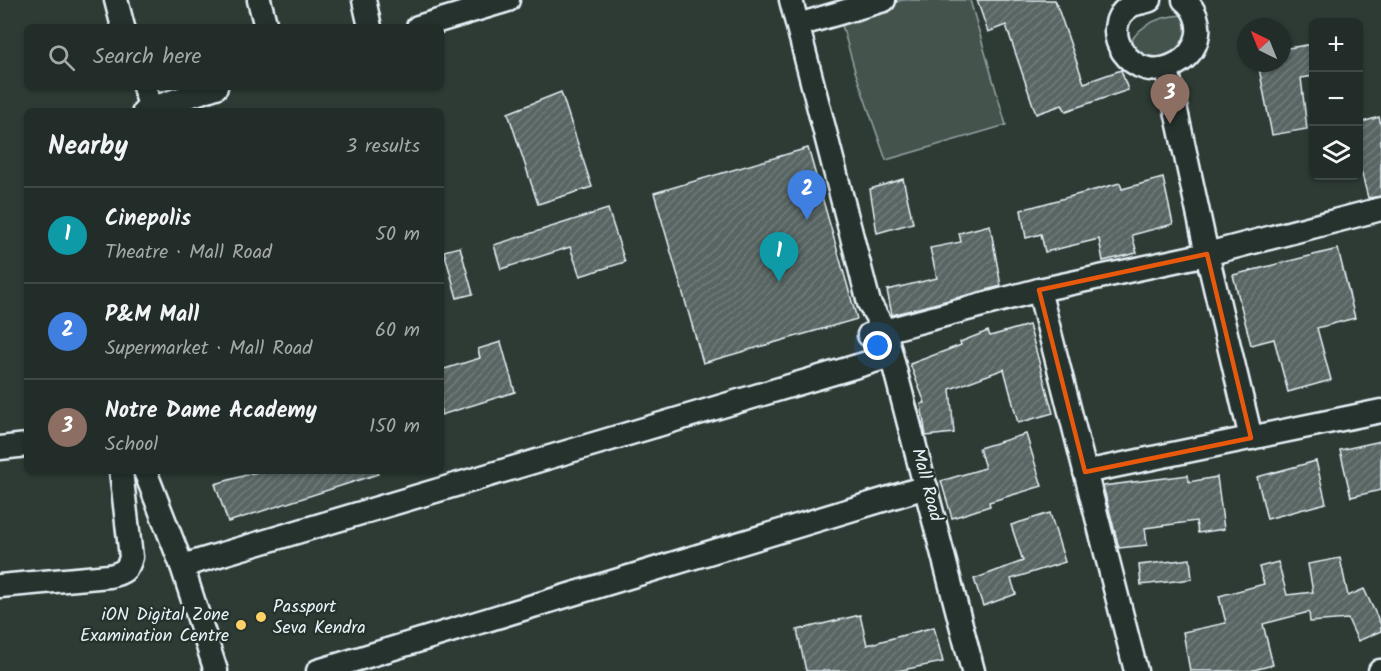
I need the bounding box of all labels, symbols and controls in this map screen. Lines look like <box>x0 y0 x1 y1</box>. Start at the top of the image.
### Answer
north arrow <box>1237 18 1291 72</box>
map controls <box>1309 18 1363 180</box>
button: + <box>1309 18 1363 72</box>
search box <box>24 24 444 90</box>
text: Search here <box>93 40 201 75</box>
icon: search <box>45 41 78 74</box>
button: − <box>1309 72 1363 126</box>
pin: 3 <box>1150 74 1190 124</box>
text: Nearby <box>48 126 128 168</box>
button: layers <box>1309 126 1363 180</box>
text: 3 results <box>346 131 420 163</box>
pin: 2 <box>788 170 826 220</box>
text: Cinepolis <box>105 202 191 237</box>
text: 1 <box>64 219 71 251</box>
text: 50 m <box>375 219 420 251</box>
pin: 1 <box>760 232 798 282</box>
text: Theatre · Mall Road <box>105 237 272 269</box>
text: P&M Mall <box>105 298 199 333</box>
text: 2 <box>62 315 73 347</box>
text: 60 m <box>375 315 420 347</box>
your location <box>863 331 892 360</box>
text: Supermarket · Mall Road <box>105 333 312 365</box>
text: Notre Dame Academy <box>105 394 317 429</box>
text: 3 <box>62 411 73 443</box>
text: 150 m <box>369 411 420 443</box>
text: School <box>105 429 158 461</box>
street label: Mall Road <box>902 445 950 526</box>
place label: Passport Seva Kendra <box>273 593 366 643</box>
place label: iON Digital Zone Examination Centre <box>80 601 229 651</box>
marker: Passport Seva Kendra <box>254 610 268 624</box>
marker: iON Digital Zone Examination Centre <box>234 618 248 632</box>

